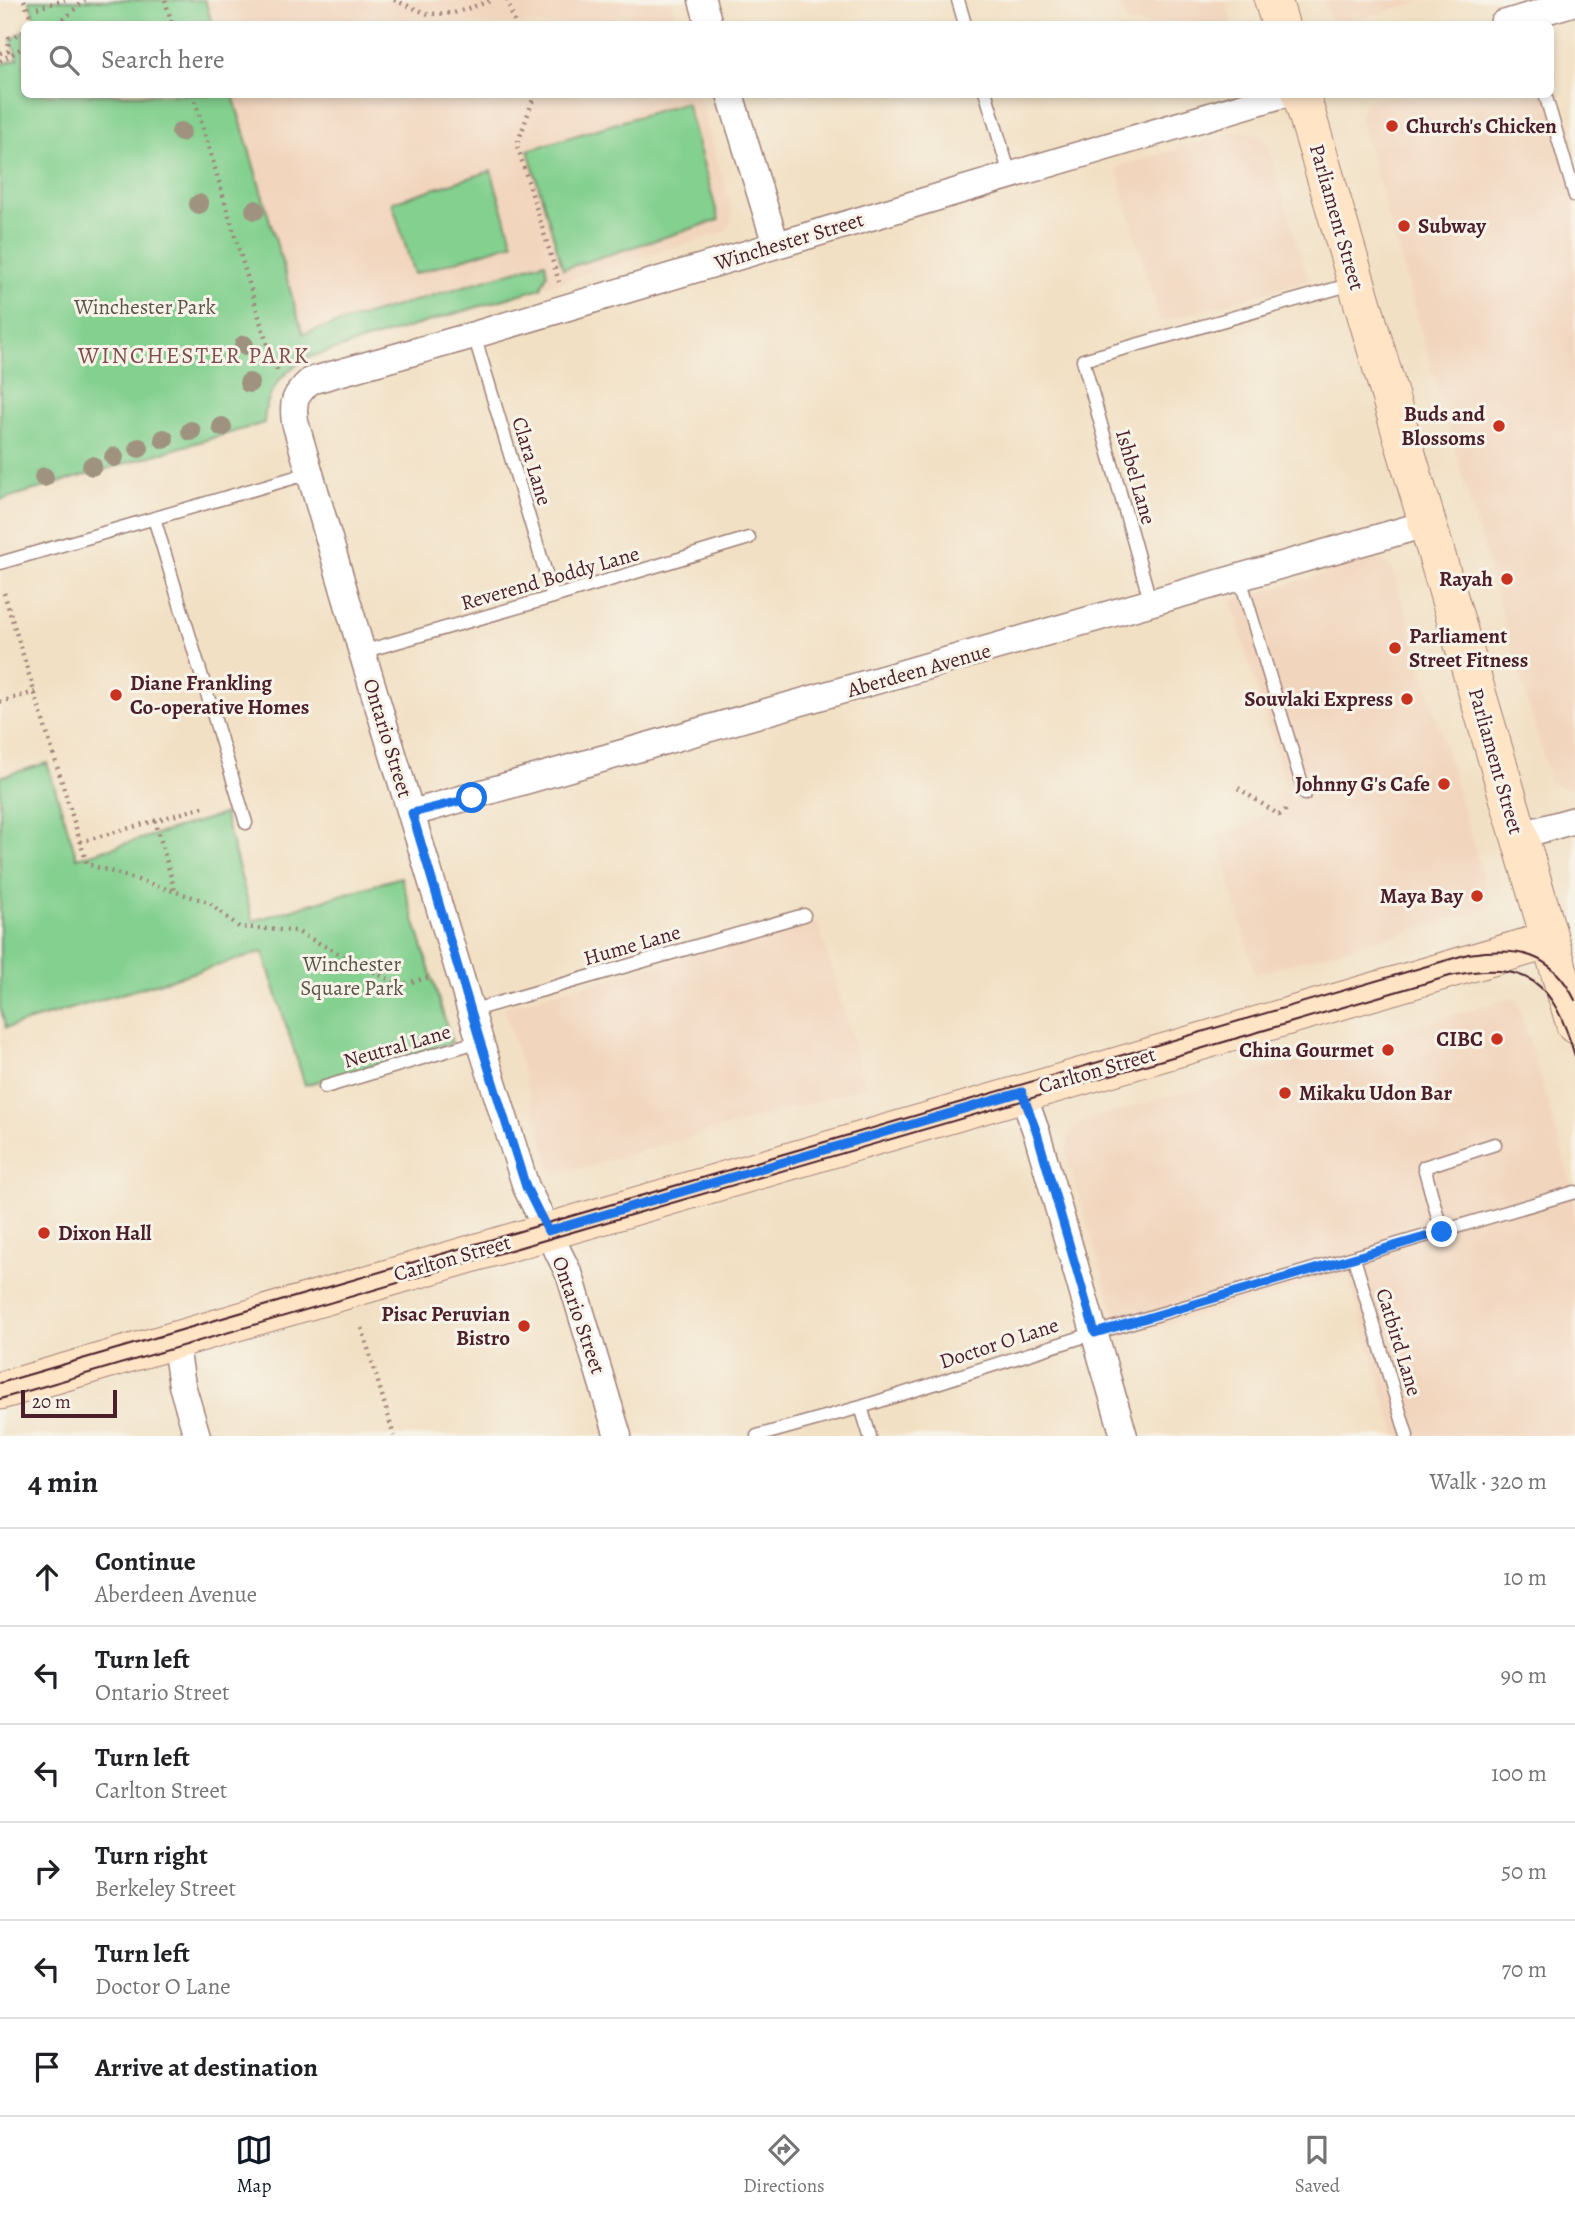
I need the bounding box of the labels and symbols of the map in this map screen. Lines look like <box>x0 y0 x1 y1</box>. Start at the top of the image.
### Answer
place label: Church's Chicken <box>1406 112 1557 140</box>
marker: Church's Chicken <box>1384 118 1400 134</box>
street label: Parliament Street <box>1303 141 1371 293</box>
street label: Winchester Street <box>710 205 867 277</box>
place label: Subway <box>1418 212 1487 240</box>
marker: Subway <box>1396 218 1412 234</box>
park label: Winchester Park <box>73 293 217 321</box>
district label: WINCHESTER PARK <box>77 340 310 371</box>
place label: Buds and Blossoms <box>1401 400 1486 452</box>
street label: Clara Lane <box>505 413 559 509</box>
marker: Buds and Blossoms <box>1491 418 1507 434</box>
street label: Ishbel Lane <box>1109 426 1163 528</box>
street label: Reverend Boddy Lane <box>458 539 642 617</box>
place label: Rayah <box>1439 565 1493 593</box>
marker: Rayah <box>1499 571 1515 587</box>
place label: Parliament Street Fitness <box>1409 622 1528 674</box>
street label: Aberdeen Avenue <box>843 636 994 704</box>
marker: Parliament Street Fitness <box>1387 640 1403 656</box>
place label: Diane Frankling Co-operative Homes <box>130 669 309 721</box>
street label: Ontario Street <box>357 675 419 801</box>
place label: Souvlaki Express <box>1244 685 1393 713</box>
street label: Parliament Street <box>1462 685 1530 837</box>
marker: Diane Frankling Co-operative Homes <box>108 687 124 703</box>
marker: Souvlaki Express <box>1399 691 1415 707</box>
place label: Johnny G's Cafe <box>1295 770 1430 798</box>
marker: Johnny G's Cafe <box>1436 776 1452 792</box>
route start <box>456 782 487 813</box>
place label: Maya Bay <box>1380 882 1464 910</box>
marker: Maya Bay <box>1469 888 1485 904</box>
street label: Hume Lane <box>580 918 684 972</box>
park label: Winchester Square Park <box>300 950 404 1002</box>
street label: Neutral Lane <box>340 1017 454 1075</box>
place label: CIBC <box>1436 1025 1483 1053</box>
marker: CIBC <box>1489 1031 1505 1047</box>
place label: China Gourmet <box>1239 1036 1374 1064</box>
street label: Carlton Street <box>1035 1040 1159 1100</box>
marker: China Gourmet <box>1380 1042 1396 1058</box>
place label: Mikaku Udon Bar <box>1299 1079 1453 1107</box>
marker: Mikaku Udon Bar <box>1277 1085 1293 1101</box>
route end <box>1426 1216 1457 1247</box>
place label: Dixon Hall <box>58 1219 152 1247</box>
marker: Dixon Hall <box>36 1225 52 1241</box>
street label: Carlton Street <box>390 1228 514 1288</box>
street label: Ontario Street <box>546 1252 612 1378</box>
street label: Catbird Lane <box>1369 1285 1429 1399</box>
place label: Pisac Peruvian Bistro <box>381 1300 510 1352</box>
street label: Doctor O Lane <box>936 1311 1062 1375</box>
marker: Pisac Peruvian Bistro <box>516 1318 532 1334</box>
scale bar <box>21 1387 117 1419</box>

